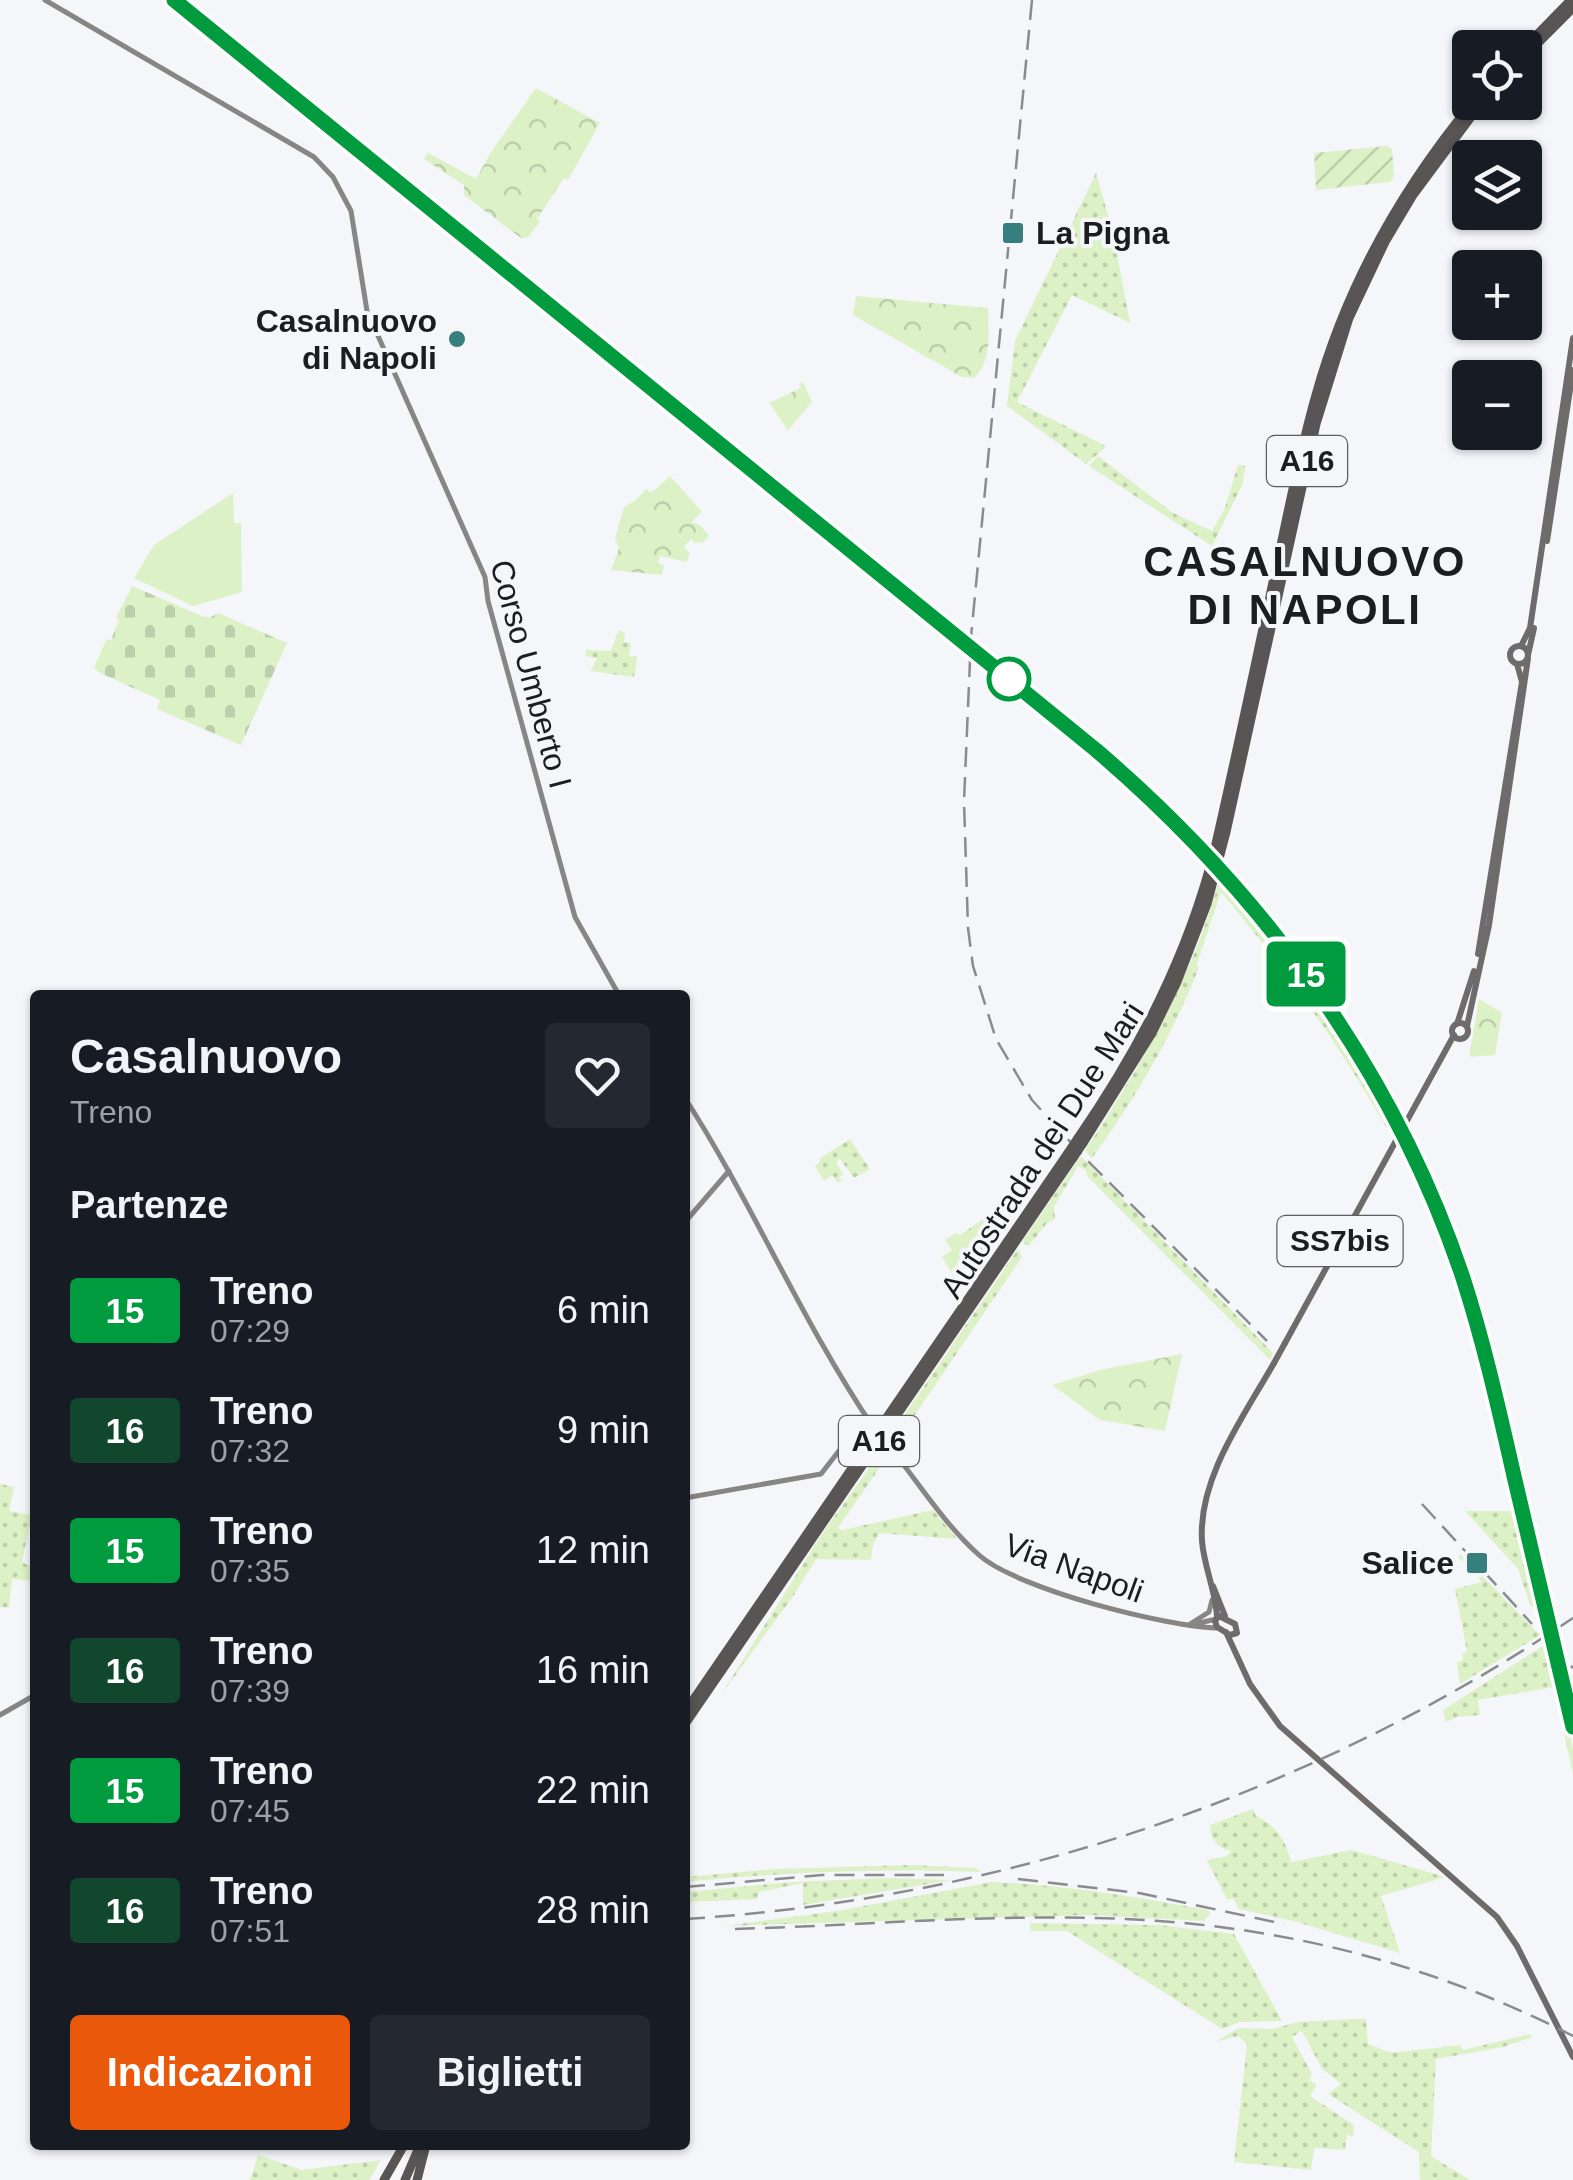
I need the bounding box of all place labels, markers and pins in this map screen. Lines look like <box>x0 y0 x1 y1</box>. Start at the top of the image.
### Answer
place label: La Pigna <box>1036 215 1170 251</box>
marker: La Pigna <box>1000 220 1026 246</box>
place label: Casalnuovo di Napoli <box>256 303 437 376</box>
marker: Casalnuovo di Napoli <box>446 328 468 350</box>
unlabelled marker <box>988 658 1030 700</box>
place label: Salice <box>1361 1545 1454 1581</box>
marker: Salice <box>1464 1550 1490 1576</box>

